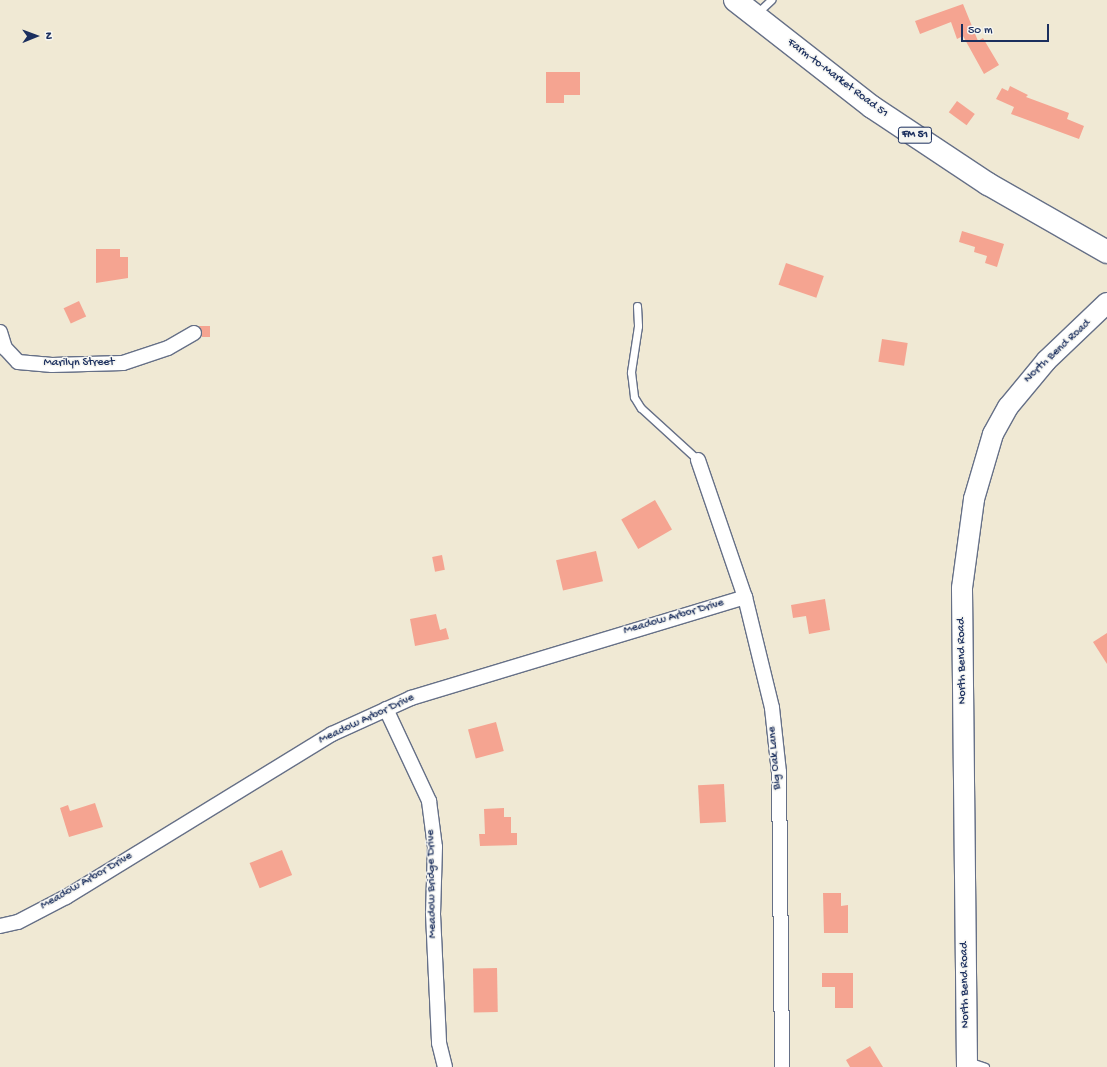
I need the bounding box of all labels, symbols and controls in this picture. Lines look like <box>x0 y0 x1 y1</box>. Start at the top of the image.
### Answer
north arrow <box>16 16 56 56</box>
scale bar <box>963 16 1051 42</box>
text: 50 m <box>968 24 993 38</box>
text: N <box>42 32 54 39</box>
street label: Farm-to-Market Road 51 <box>784 36 890 122</box>
road number: FM 51 <box>897 126 933 144</box>
street label: North Bend Road <box>1021 317 1095 387</box>
street label: Marilyn Street <box>44 357 114 371</box>
street label: Meadow Arbor Drive <box>622 597 726 639</box>
street label: North Bend Road <box>955 618 971 704</box>
street label: Meadow Arbor Drive <box>317 692 417 748</box>
street label: Big Oak Lane <box>766 726 786 790</box>
street label: Meadow Bridge Drive <box>425 830 441 938</box>
street label: Meadow Arbor Drive <box>38 850 136 914</box>
street label: North Bend Road <box>958 942 974 1028</box>

